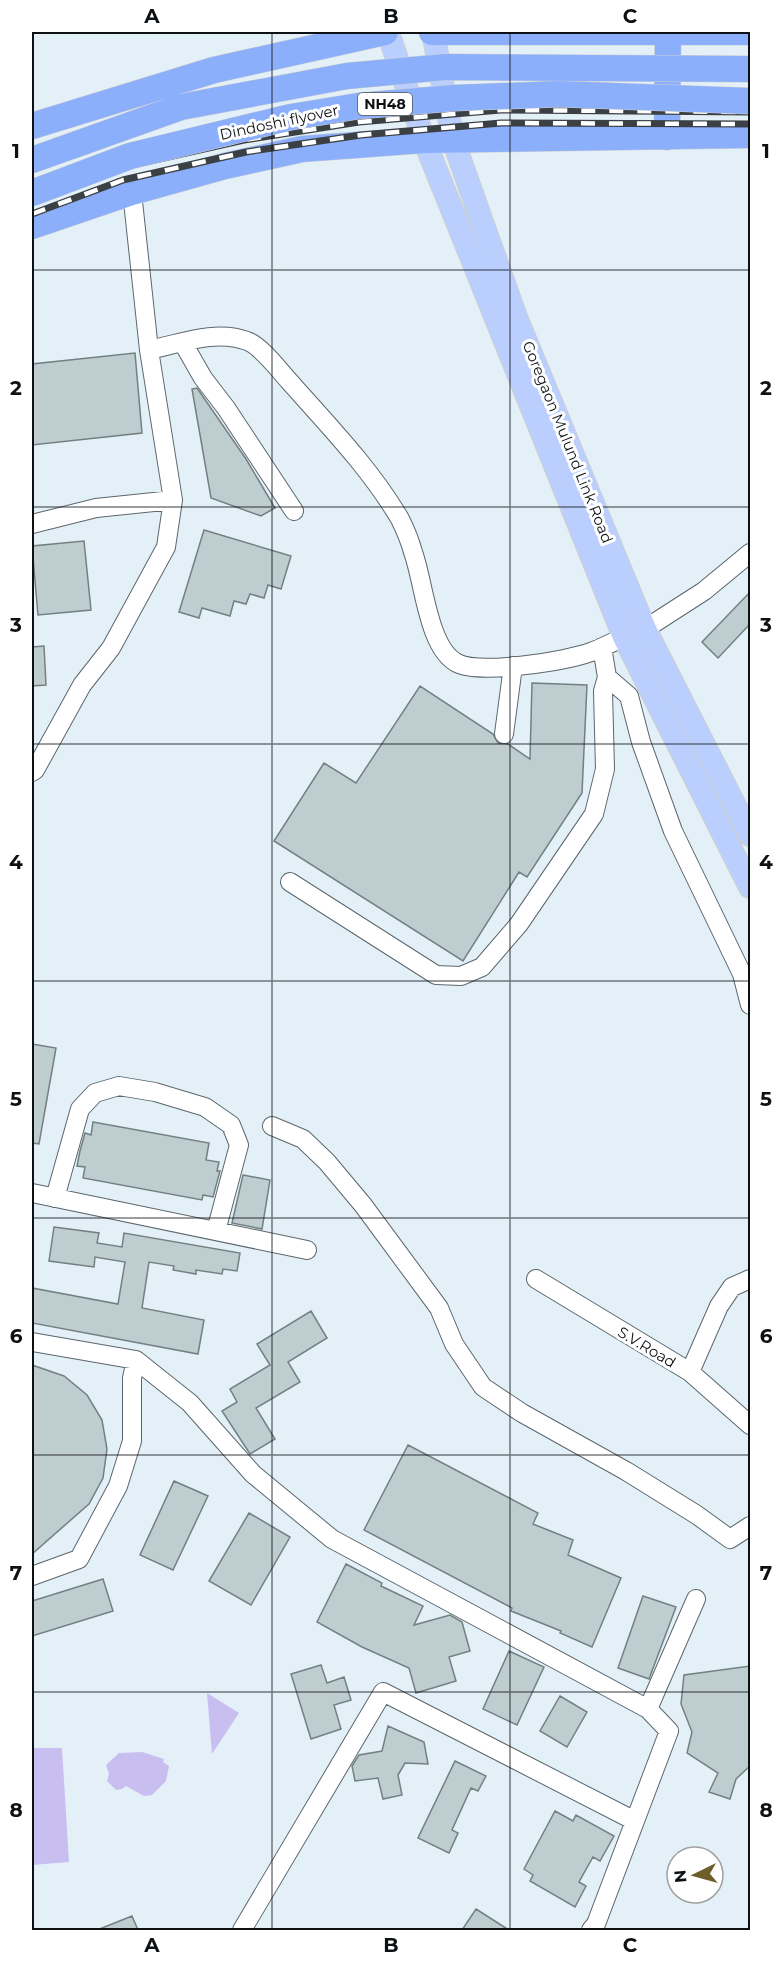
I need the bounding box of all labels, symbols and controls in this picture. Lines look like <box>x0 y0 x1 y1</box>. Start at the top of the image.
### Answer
text: A <box>143 4 160 28</box>
text: B <box>383 4 399 28</box>
text: C <box>623 4 638 28</box>
road number: NH48 <box>358 93 412 115</box>
street label: Dindoshi flyover <box>218 100 340 144</box>
text: 1 <box>12 139 20 163</box>
text: 1 <box>762 139 770 163</box>
street label: Goregaon Mulund Link Road <box>519 338 617 546</box>
text: 2 <box>10 376 22 400</box>
text: 2 <box>760 376 772 400</box>
text: 3 <box>9 613 22 637</box>
text: 3 <box>759 613 772 637</box>
text: 4 <box>9 850 23 874</box>
text: 4 <box>759 850 773 874</box>
text: 5 <box>10 1087 22 1111</box>
text: 5 <box>760 1087 772 1111</box>
street label: S.V.Road <box>614 1322 680 1372</box>
text: 6 <box>10 1324 23 1348</box>
text: 6 <box>760 1324 773 1348</box>
text: 7 <box>10 1561 22 1585</box>
text: 7 <box>760 1561 772 1585</box>
text: 8 <box>9 1798 23 1822</box>
text: 8 <box>759 1798 773 1822</box>
north arrow <box>665 1845 725 1905</box>
text: N <box>671 1869 691 1884</box>
text: A <box>143 1933 160 1957</box>
text: B <box>383 1933 399 1957</box>
text: C <box>623 1933 638 1957</box>

